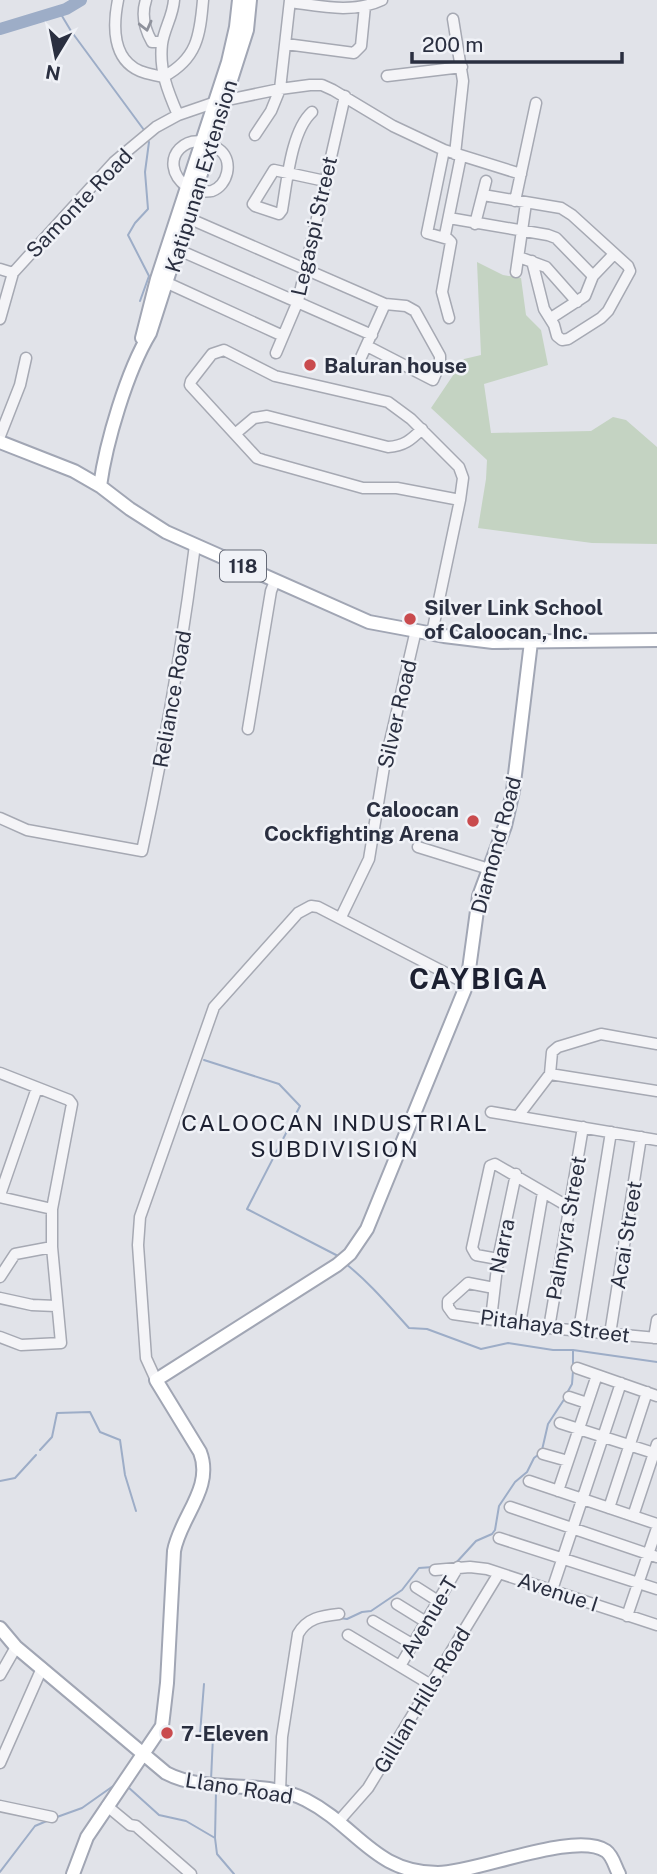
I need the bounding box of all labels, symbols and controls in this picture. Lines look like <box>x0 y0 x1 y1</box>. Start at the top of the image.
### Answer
one-way arrow <box>138 20 152 32</box>
north arrow <box>21 21 91 91</box>
scale bar <box>412 21 622 65</box>
text: 200 m <box>422 32 483 57</box>
text: N <box>44 61 62 85</box>
street label: Katipunan Extension <box>160 77 242 275</box>
street label: Samonte Road <box>21 143 137 263</box>
street label: Legaspi Street <box>286 154 342 298</box>
place label: Baluran house <box>324 353 467 378</box>
marker: Baluran house <box>302 357 318 373</box>
road number: 118 <box>220 551 266 582</box>
place label: Silver Link School of Caloocan, Inc. <box>424 595 603 644</box>
marker: Silver Link School of Caloocan, Inc. <box>402 611 418 627</box>
street label: Reliance Road <box>148 628 196 770</box>
street label: Silver Road <box>372 657 422 771</box>
street label: Diamond Road <box>466 774 526 916</box>
place label: Caloocan Cockfighting Arena <box>264 797 459 846</box>
marker: Caloocan Cockfighting Arena <box>465 813 481 829</box>
district label: CAYBIGA <box>409 962 549 995</box>
district label: CALOOCAN INDUSTRIAL SUBDIVISION <box>181 1109 489 1162</box>
street label: Palmyra Street <box>541 1154 591 1302</box>
street label: Acai Street <box>605 1179 647 1291</box>
street label: Narra <box>484 1217 520 1275</box>
street label: Pitahaya Street <box>479 1304 631 1348</box>
street label: Avenue I <box>515 1567 601 1617</box>
street label: Avenue-T <box>395 1572 463 1662</box>
street label: Gillian Hills Road <box>369 1622 475 1778</box>
place label: 7-Eleven <box>181 1721 269 1746</box>
marker: 7-Eleven <box>159 1725 175 1741</box>
street label: Llano Road <box>183 1767 295 1809</box>

